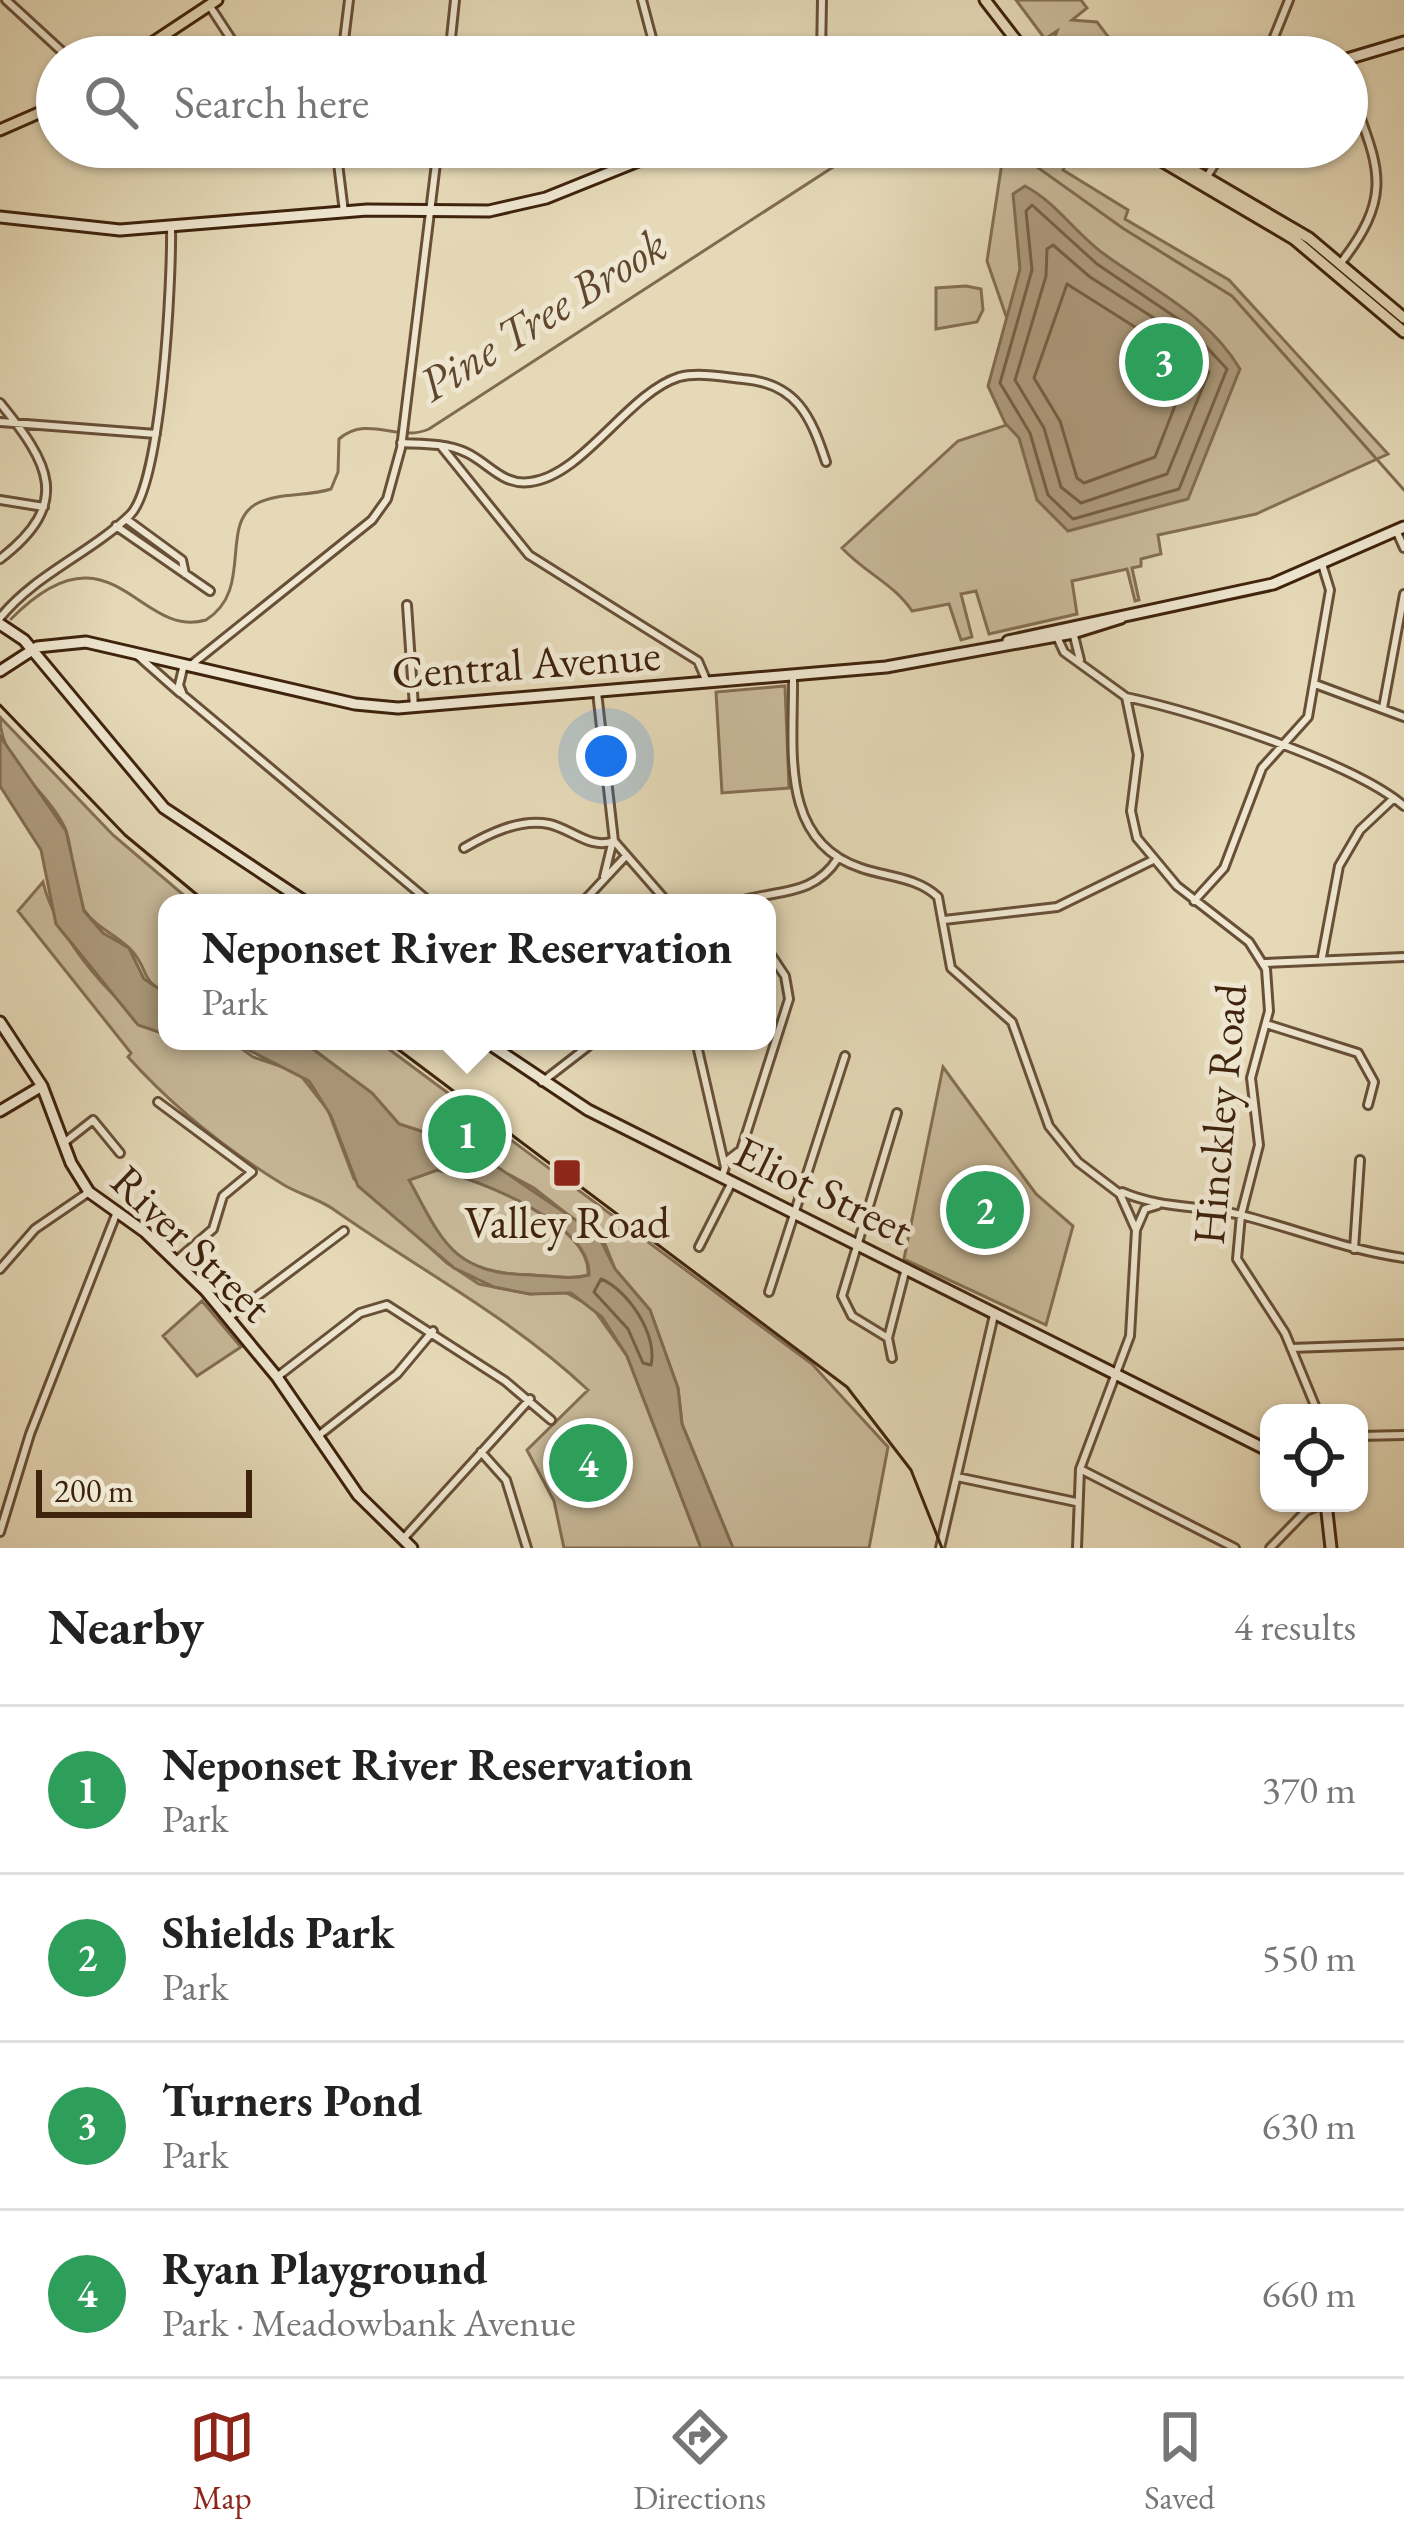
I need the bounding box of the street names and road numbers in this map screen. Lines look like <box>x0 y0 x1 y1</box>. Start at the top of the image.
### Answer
street label: Central Avenue <box>390 625 662 701</box>
street label: Hinckley Road <box>1179 981 1259 1247</box>
street label: Eliot Street <box>725 1122 923 1258</box>
street label: River Street <box>99 1152 285 1334</box>

